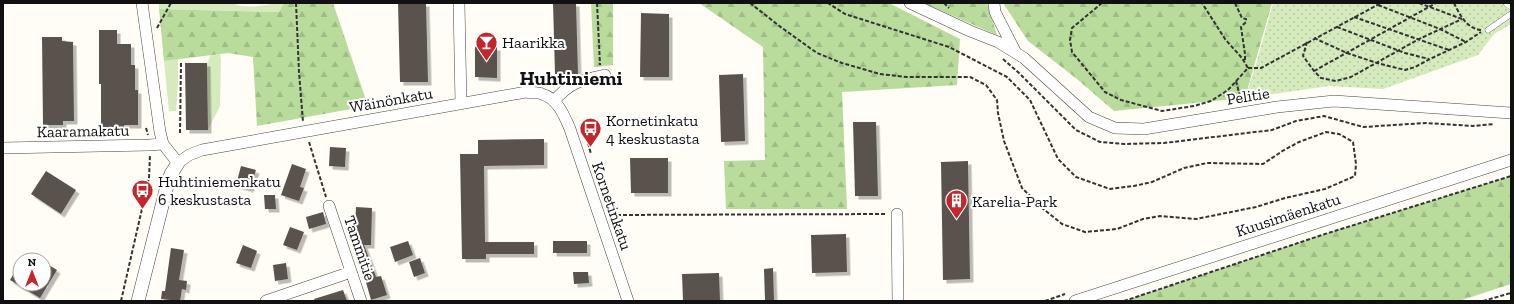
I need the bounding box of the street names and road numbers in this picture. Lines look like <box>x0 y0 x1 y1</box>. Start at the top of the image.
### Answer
street label: Wäinönkatu <box>348 83 434 117</box>
street label: Pelitie <box>1225 83 1271 109</box>
street label: Kaaramakatu <box>36 121 130 141</box>
street label: Kornetinkatu <box>588 159 636 253</box>
street label: Kuusimäenkatu <box>1233 189 1343 241</box>
street label: Tammitie <box>340 213 380 283</box>

